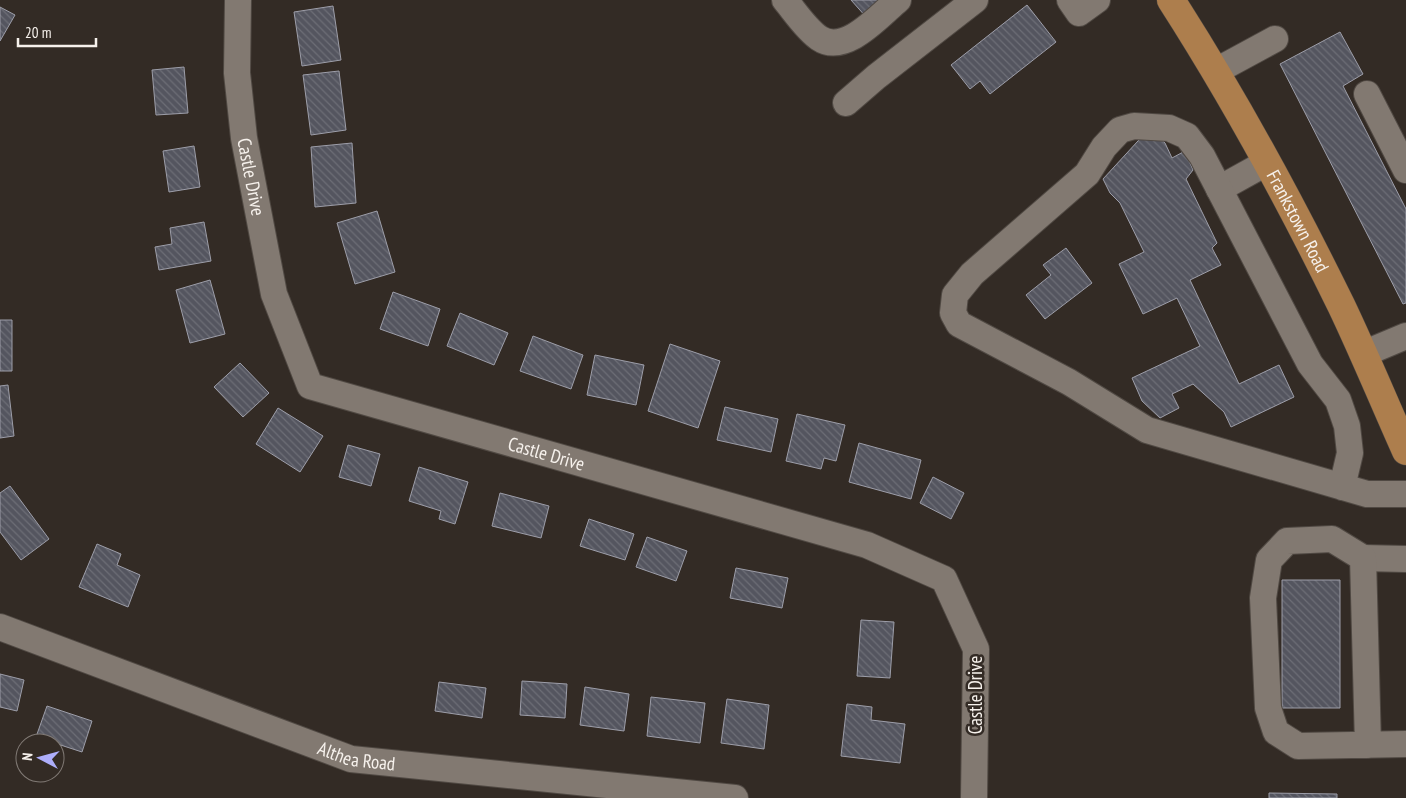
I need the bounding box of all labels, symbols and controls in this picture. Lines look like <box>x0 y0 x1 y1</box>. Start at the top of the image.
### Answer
scale bar <box>18 15 95 47</box>
text: 20 m <box>25 23 51 42</box>
street label: Castle Drive <box>232 136 271 218</box>
street label: Frankstown Road <box>1262 166 1335 276</box>
street label: Castle Drive <box>505 431 588 476</box>
street label: Castle Drive <box>963 656 987 734</box>
north arrow <box>15 733 65 783</box>
street label: Althea Road <box>314 736 396 775</box>
text: N <box>18 752 36 761</box>

